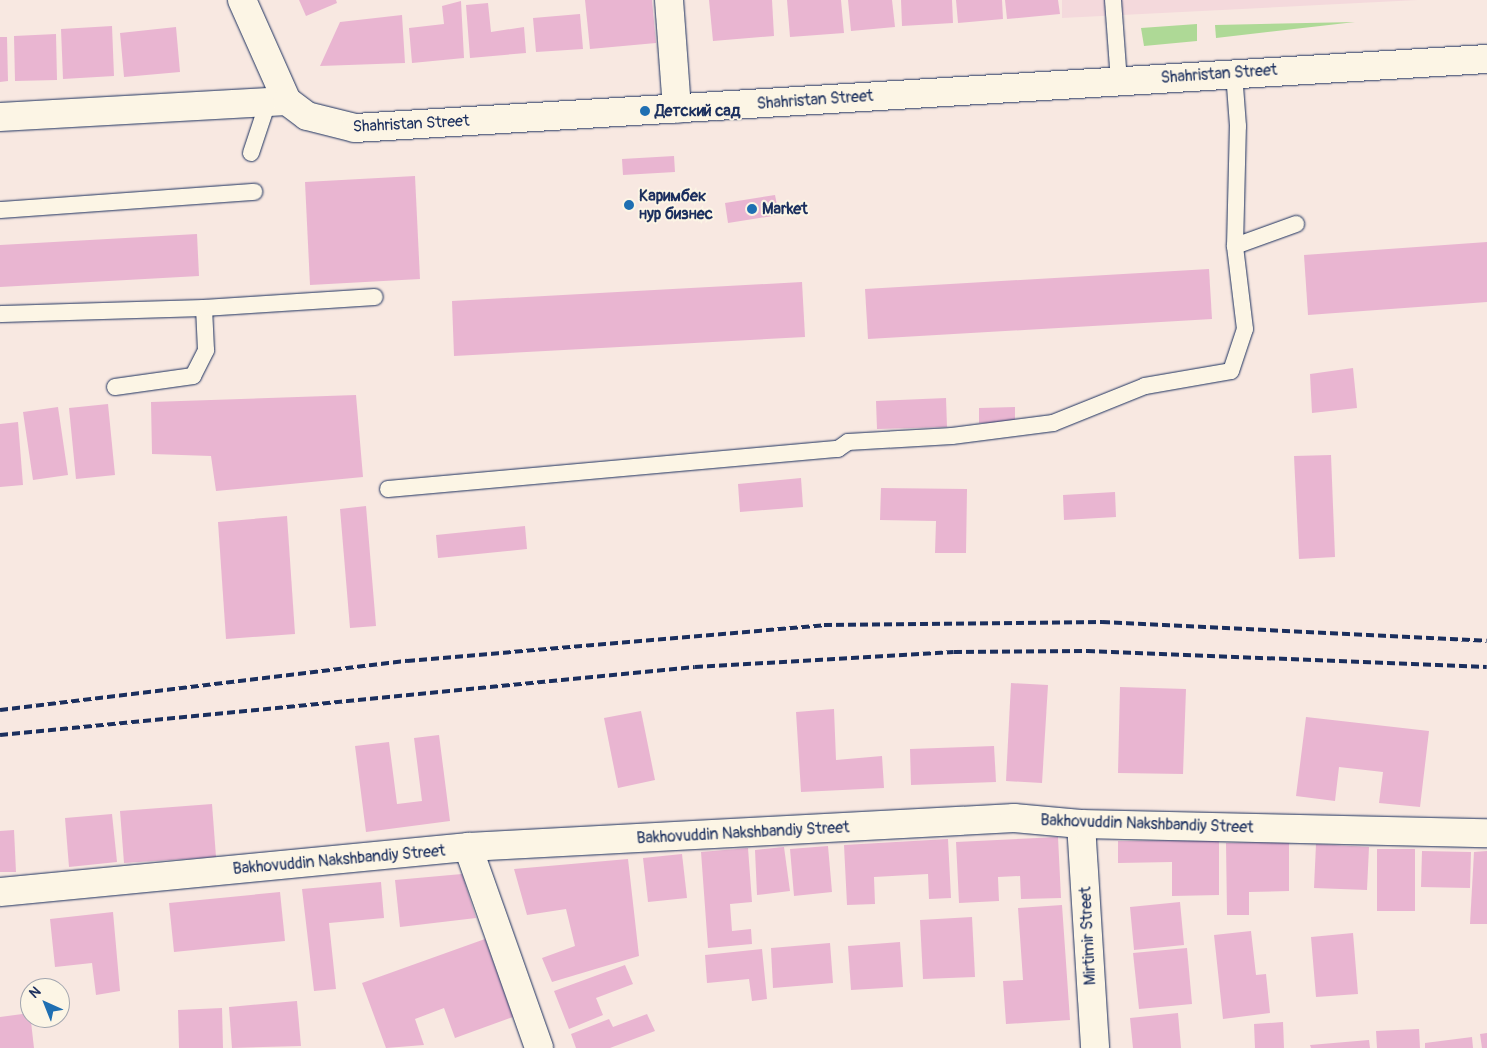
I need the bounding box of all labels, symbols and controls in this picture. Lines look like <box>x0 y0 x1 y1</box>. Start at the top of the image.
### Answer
street label: Shahristan Street <box>1160 60 1278 88</box>
street label: Shahristan Street <box>756 86 874 114</box>
place label: Детский сад <box>655 101 740 121</box>
marker: Детский сад <box>639 105 651 117</box>
street label: Shahristan Street <box>352 111 470 137</box>
place label: Каримбек нур бизнес <box>639 186 713 224</box>
marker: Каримбек нур бизнес <box>623 199 635 211</box>
place label: Market <box>762 199 808 219</box>
marker: Market <box>746 203 758 215</box>
street label: Bakhovuddin Nakshbandiy Street <box>1040 811 1254 837</box>
street label: Bakhovuddin Nakshbandiy Street <box>636 818 850 848</box>
street label: Bakhovuddin Nakshbandiy Street <box>232 841 446 879</box>
street label: Mirtimir Street <box>1076 886 1100 986</box>
north arrow <box>20 978 70 1028</box>
text: N <box>26 983 44 1002</box>

